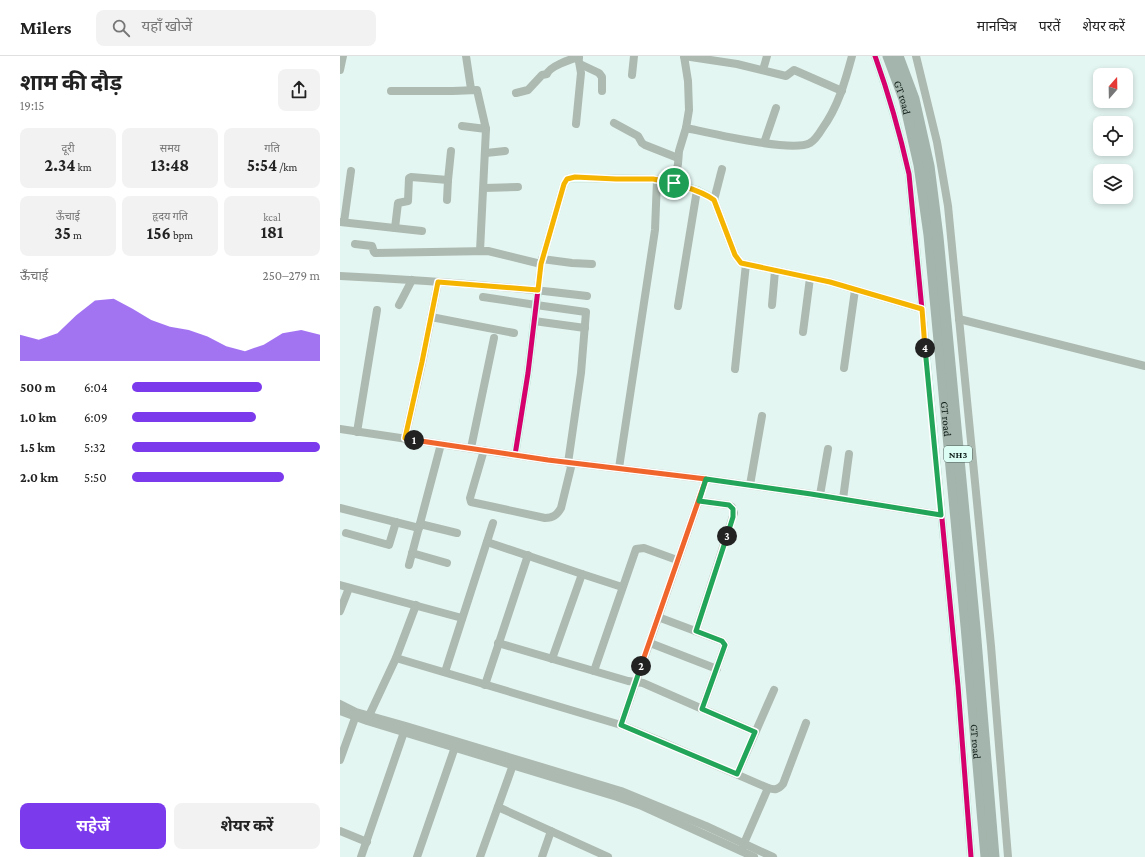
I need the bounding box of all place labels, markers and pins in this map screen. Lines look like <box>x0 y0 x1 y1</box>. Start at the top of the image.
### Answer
pin <box>657 166 691 200</box>
pin: 4 <box>915 338 935 358</box>
pin: 1 <box>404 430 424 450</box>
pin: 3 <box>717 526 737 546</box>
pin: 2 <box>631 656 651 676</box>

